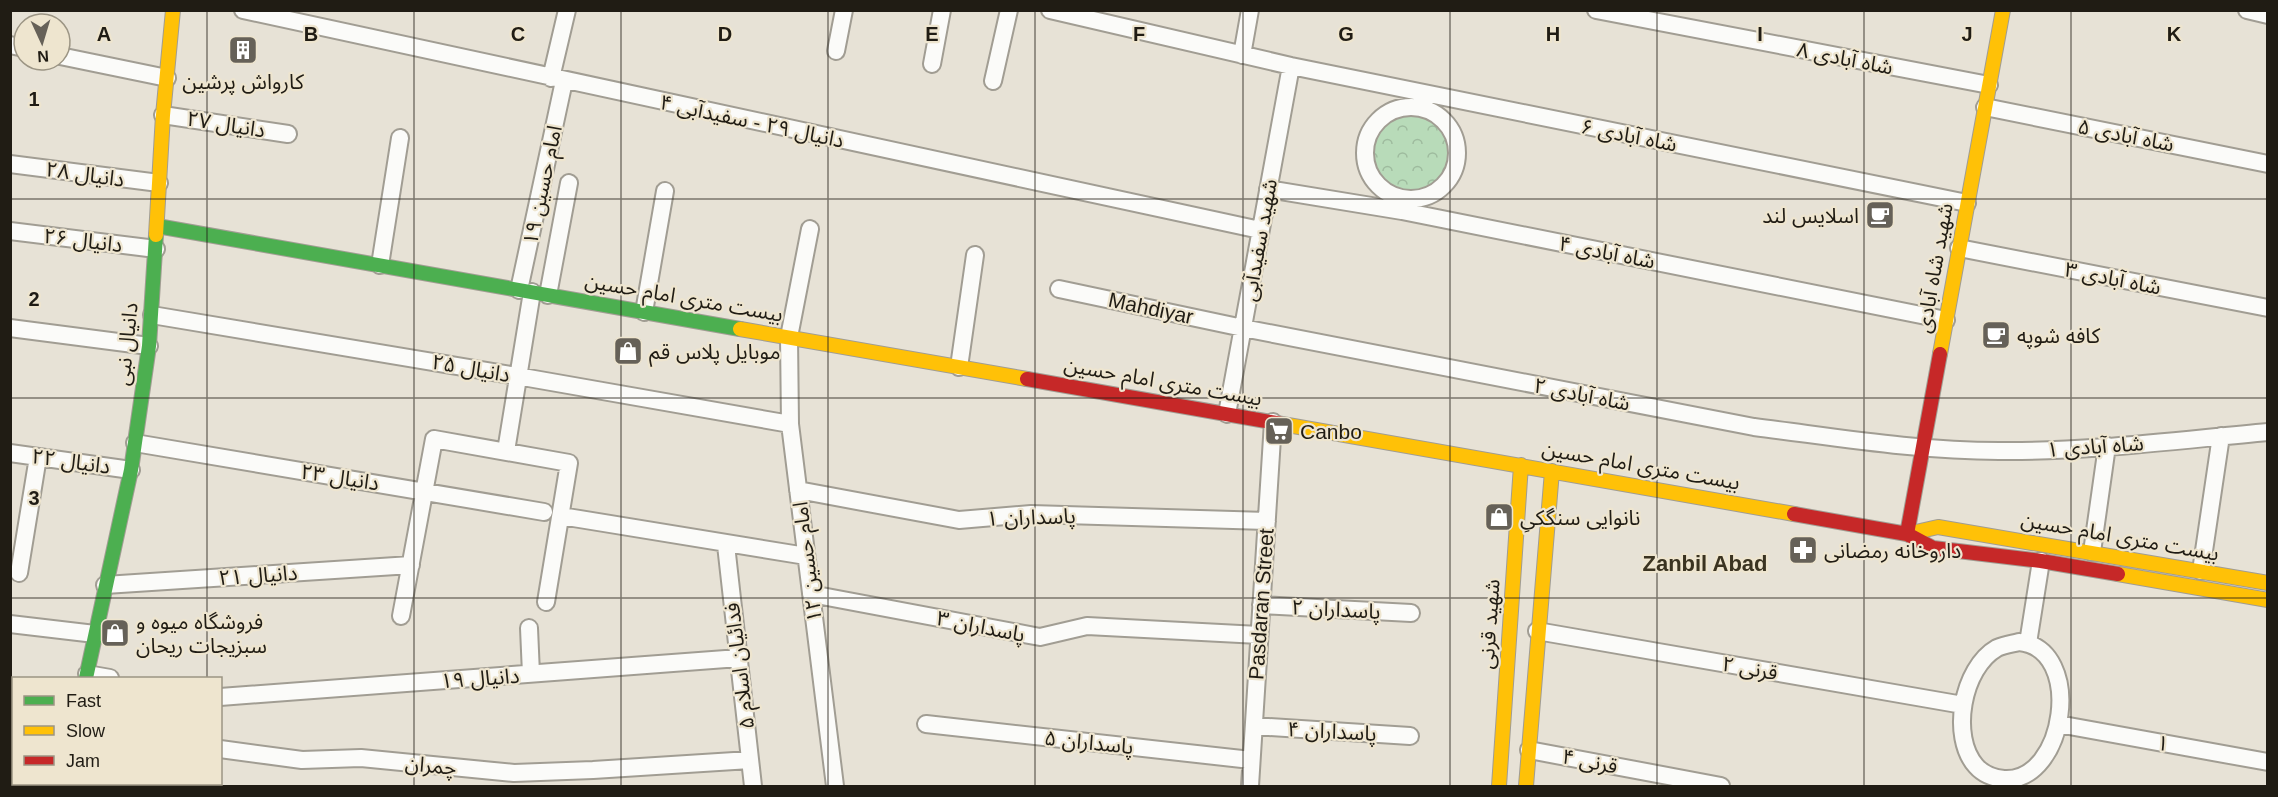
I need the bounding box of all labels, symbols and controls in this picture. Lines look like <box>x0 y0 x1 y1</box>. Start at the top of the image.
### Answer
north arrow <box>12 12 72 72</box>
text: A <box>97 23 111 45</box>
text: B <box>304 23 318 45</box>
text: C <box>511 23 525 45</box>
text: D <box>718 23 732 45</box>
text: E <box>925 23 939 45</box>
text: F <box>1133 23 1145 45</box>
text: G <box>1338 23 1354 45</box>
text: H <box>1546 23 1560 45</box>
text: I <box>1757 23 1763 45</box>
text: J <box>1961 23 1973 45</box>
text: K <box>2167 23 2182 45</box>
building icon: کارواش پرشین <box>227 34 259 66</box>
street label: شاه آبادی ۸ <box>1795 37 1895 80</box>
text: N <box>37 48 49 65</box>
place label: کارواش پرشین <box>182 70 304 95</box>
text: 1 <box>28 88 40 110</box>
street label: دانیال ۲۹ - سفیدآبی ۴ <box>658 90 846 153</box>
street label: دانیال ۲۷ <box>185 106 267 143</box>
street label: شاه آبادی ۶ <box>1579 114 1679 157</box>
street label: شاه آبادی ۵ <box>2076 114 2176 157</box>
street label: امام حسین ۱۹ <box>518 123 571 248</box>
street label: دانیال ۲۸ <box>44 157 126 192</box>
street label: شهید سفیدآبی <box>1237 177 1282 303</box>
cafe icon: اسلایس لند <box>1864 199 1896 231</box>
street label: شهید شاه آبادی <box>1911 201 1958 335</box>
place label: اسلایس لند <box>1762 204 1859 228</box>
street label: دانیال ۲۶ <box>42 224 124 257</box>
street label: شاه آبادی ۴ <box>1557 231 1657 274</box>
street label: شاه آبادی ۳ <box>2063 257 2163 300</box>
street label: بیست متری امام حسین <box>582 268 785 331</box>
text: 2 <box>28 288 40 310</box>
street label: Mahdiyar <box>1106 288 1196 328</box>
street label: دانیال نبی <box>110 301 143 387</box>
cafe icon: کافه شوپه <box>1980 319 2012 351</box>
place label: کافه شوپه <box>2017 324 2100 349</box>
shop icon: موبایل پلاس قم <box>612 335 644 367</box>
place label: موبایل پلاس قم <box>649 340 780 367</box>
street label: دانیال ۲۵ <box>430 350 512 387</box>
street label: بیست متری امام حسین <box>1061 352 1264 415</box>
street label: شاه آبادی ۲ <box>1532 373 1632 416</box>
supermarket icon: Canbo <box>1263 415 1295 447</box>
place label: Canbo <box>1300 420 1362 443</box>
street label: شاه آبادی ۱ <box>2046 431 2144 462</box>
street label: بیست متری امام حسین <box>1539 436 1742 499</box>
street label: دانیال ۲۲ <box>30 444 112 479</box>
street label: دانیال ۲۳ <box>299 459 381 496</box>
text: 3 <box>28 487 40 509</box>
street label: امام حسین ۱۲ <box>788 500 831 624</box>
shop icon: نانوایی سنگکیِ <box>1483 501 1515 533</box>
street label: پاسداران ۱ <box>986 504 1076 532</box>
place label: نانوایی سنگکیِ <box>1520 506 1640 533</box>
street label: بیست متری امام حسین <box>2018 507 2221 570</box>
street label: Pasdaran Street <box>1244 527 1278 681</box>
pharmacy icon: داروخانه رمضانی <box>1787 534 1819 566</box>
place label: داروخانه رمضانی <box>1824 539 1961 563</box>
district label: Zanbil Abad <box>1642 551 1768 576</box>
street label: دانیال ۲۱ <box>218 561 298 590</box>
street label: شهید قرنی <box>1474 578 1505 670</box>
street label: پاسداران ۲ <box>1291 595 1381 625</box>
street label: فدائیان اسلام ۵ <box>720 601 763 731</box>
street label: پاسداران ۳ <box>934 606 1027 648</box>
place label: فروشگاه میوه و سبزیجات ریحان <box>136 610 267 658</box>
shop icon: فروشگاه میوه و سبزیجات ریحان <box>99 617 131 649</box>
street label: قرنی ۲ <box>1720 652 1780 685</box>
street label: دانیال ۱۹ <box>440 664 520 693</box>
legend <box>12 677 222 785</box>
text: Fast <box>66 691 101 711</box>
street label: پاسداران ۴ <box>1287 717 1377 747</box>
text: Slow <box>66 721 106 741</box>
street label: پاسداران ۵ <box>1043 726 1135 760</box>
street label: ۱ <box>2155 731 2171 755</box>
street label: قرنی ۴ <box>1560 744 1620 779</box>
text: Jam <box>66 751 100 771</box>
street label: چمران <box>404 751 458 781</box>

